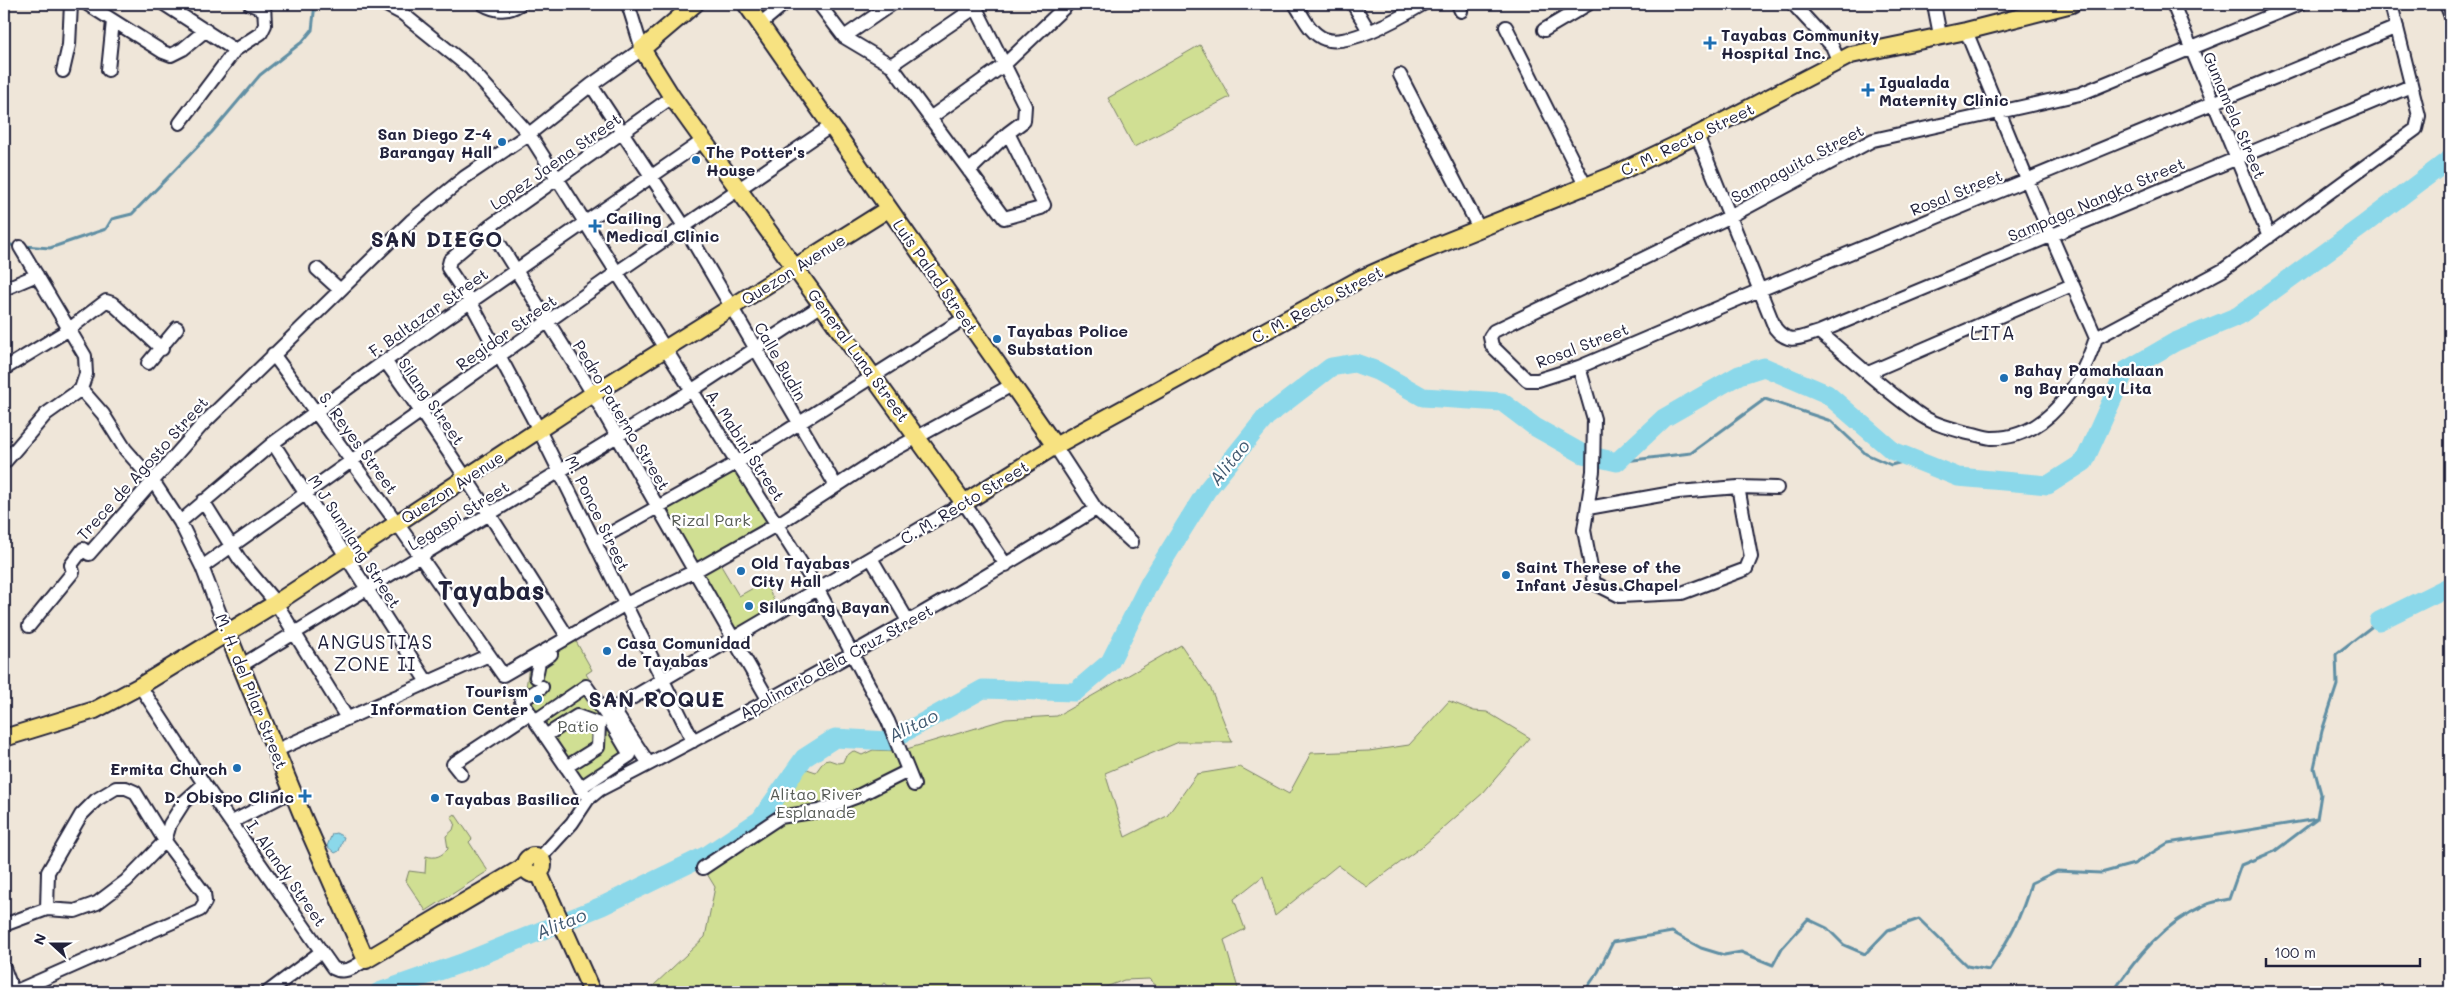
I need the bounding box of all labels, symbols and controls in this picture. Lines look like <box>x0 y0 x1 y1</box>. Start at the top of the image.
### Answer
place label: Tayabas Community Hospital Inc. <box>1721 24 1879 63</box>
marker: Tayabas Community Hospital Inc. <box>1703 36 1717 50</box>
street label: Gumamela Street <box>2199 48 2271 182</box>
place label: Igualada Maternity Clinic <box>1879 71 2009 110</box>
marker: Igualada Maternity Clinic <box>1861 83 1875 97</box>
street label: C. M. Recto Street <box>1617 98 1757 180</box>
street label: Lopez Jaena Street <box>485 108 625 214</box>
street label: Sampaguita Street <box>1727 119 1867 207</box>
place label: San Diego Z-4 Barangay Hall <box>378 123 492 162</box>
marker: San Diego Z-4 Barangay Hall <box>496 136 508 148</box>
place label: The Potter's House <box>706 141 805 180</box>
street label: Sampaga Nangka Street <box>2004 152 2188 246</box>
marker: The Potter's House <box>690 154 702 166</box>
street label: Rosal Street <box>1907 164 2005 220</box>
place label: Cailing Medical Clinic <box>606 207 719 246</box>
street label: Luis Palad Street <box>889 215 983 337</box>
marker: Cailing Medical Clinic <box>588 219 602 233</box>
district label: SAN DIEGO <box>371 225 503 252</box>
street label: Quezon Avenue <box>737 229 849 309</box>
street label: C. M. Recto Street <box>1248 260 1386 348</box>
street label: F. Baltazar Street <box>364 263 492 361</box>
street label: General Luna Street <box>804 284 914 426</box>
street label: Regidor Street <box>452 290 560 374</box>
street label: Calle Budin <box>750 318 812 404</box>
street label: Rosal Street <box>1533 318 1631 372</box>
place label: Tayabas Police Substation <box>1007 320 1128 359</box>
district label: LITA <box>1970 320 2016 345</box>
marker: Tayabas Police Substation <box>991 333 1003 345</box>
street label: Pedro Paterno Street <box>569 336 675 494</box>
street label: Silang Street <box>394 353 470 449</box>
place label: Bahay Pamahalaan ng Barangay Lita <box>2014 359 2164 398</box>
marker: Bahay Pamahalaan ng Barangay Lita <box>1998 372 2010 384</box>
street label: A. Mabini Street <box>702 385 790 505</box>
street label: S. Reyes Street <box>315 388 403 498</box>
street label: Trece de Agosto Street <box>72 392 212 544</box>
water label: Alitao <box>1203 434 1255 490</box>
street label: Quezon Avenue <box>396 446 508 528</box>
street label: M. Ponce Street <box>561 452 635 574</box>
street label: C. M. Recto Street <box>896 455 1032 549</box>
street label: M J Sumilang Street <box>304 470 406 612</box>
street label: Legaspi Street <box>403 475 513 555</box>
park label: Rizal Park <box>671 509 751 530</box>
place label: Old Tayabas City Hall <box>751 552 850 591</box>
place label: Saint Therese of the Infant Jesus Chapel <box>1516 556 1681 595</box>
marker: Old Tayabas City Hall <box>735 565 747 577</box>
marker: Saint Therese of the Infant Jesus Chapel <box>1500 569 1512 581</box>
district label: Tayabas <box>438 573 545 607</box>
place label: Silungang Bayan <box>759 596 889 617</box>
street label: Apolinario dela Cruz Street <box>736 599 936 723</box>
marker: Silungang Bayan <box>743 600 755 612</box>
street label: M. H. del Pilar Street <box>211 610 293 772</box>
district label: ANGUSTIAS ZONE II <box>317 629 433 676</box>
place label: Casa Comunidad de Tayabas <box>617 632 750 671</box>
marker: Casa Comunidad de Tayabas <box>601 645 613 657</box>
place label: Tourism Information Center <box>370 680 528 719</box>
district label: SAN ROQUE <box>589 685 725 712</box>
marker: Tourism Information Center <box>532 693 544 705</box>
water label: Alitao <box>884 703 942 747</box>
park label: Patio <box>557 715 599 736</box>
place label: Ermita Church <box>110 758 227 779</box>
marker: Ermita Church <box>231 762 243 774</box>
park label: Alitao River Esplanade <box>769 783 863 822</box>
place label: D. Obispo Clinic <box>164 786 294 807</box>
place label: Tayabas Basilica <box>445 788 580 809</box>
marker: D. Obispo Clinic <box>298 789 312 803</box>
marker: Tayabas Basilica <box>429 792 441 804</box>
street label: I. Alandy Street <box>242 816 332 930</box>
water label: Alitao <box>532 902 590 944</box>
north arrow <box>28 918 78 968</box>
text: N <box>29 931 50 948</box>
scale bar <box>2266 936 2420 968</box>
text: 100 m <box>2274 942 2316 962</box>

